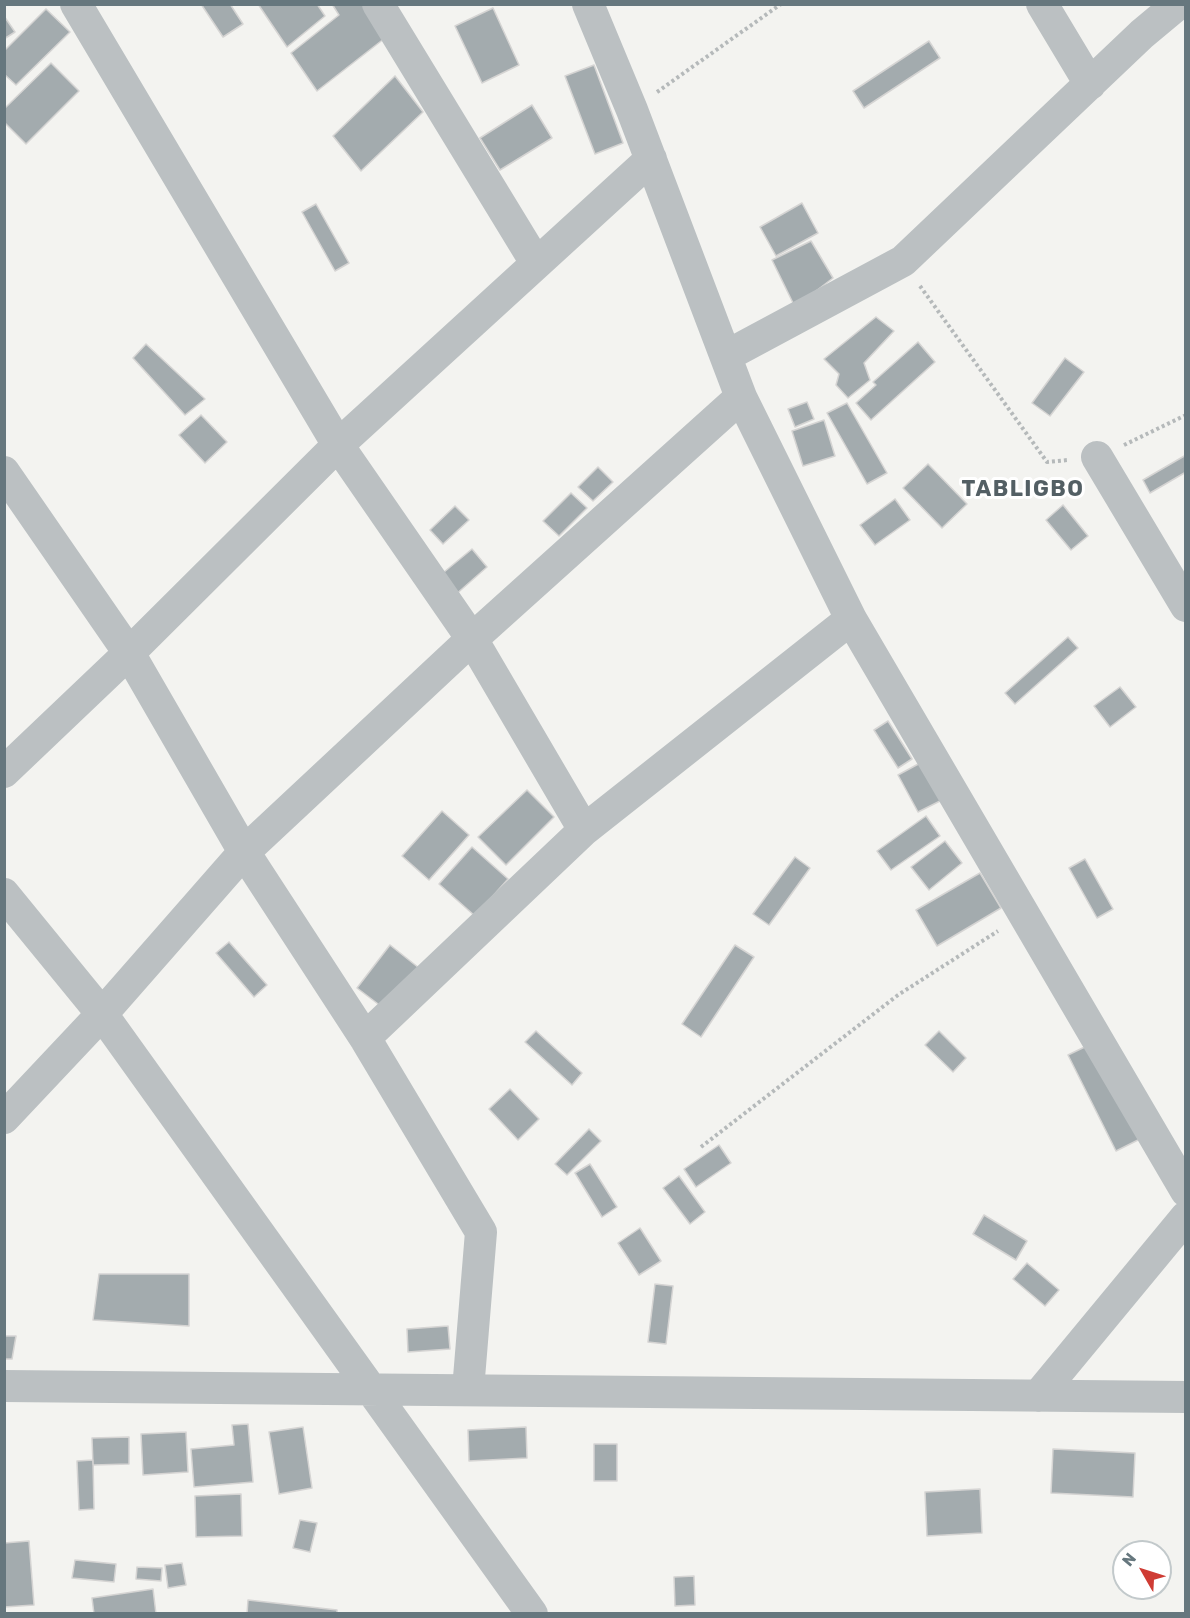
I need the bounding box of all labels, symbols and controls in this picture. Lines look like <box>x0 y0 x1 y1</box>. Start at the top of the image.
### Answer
district label: TABLIGBO <box>962 477 1084 503</box>
north arrow <box>1112 1540 1172 1600</box>
text: N <box>1118 1549 1140 1570</box>

